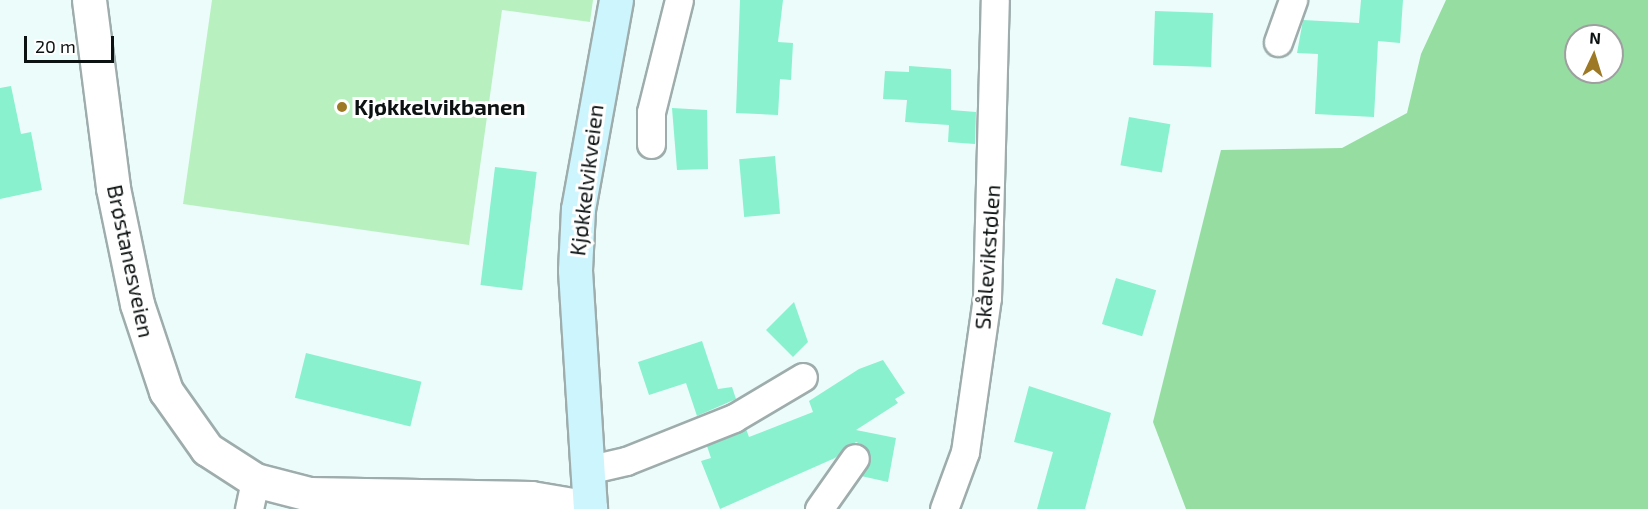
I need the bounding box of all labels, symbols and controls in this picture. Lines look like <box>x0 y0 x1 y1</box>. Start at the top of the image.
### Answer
scale bar <box>27 24 117 62</box>
north arrow <box>1564 24 1624 84</box>
text: N <box>1589 28 1602 47</box>
text: 20 m <box>35 35 76 57</box>
place label: Kjøkkelvikbanen <box>354 94 526 120</box>
marker: Kjøkkelvikbanen <box>335 100 349 114</box>
street label: Kjøkkelvikveien <box>564 103 608 257</box>
street label: Brøstanesveien <box>102 182 160 340</box>
street label: Skålevikstølen <box>969 184 1005 330</box>

